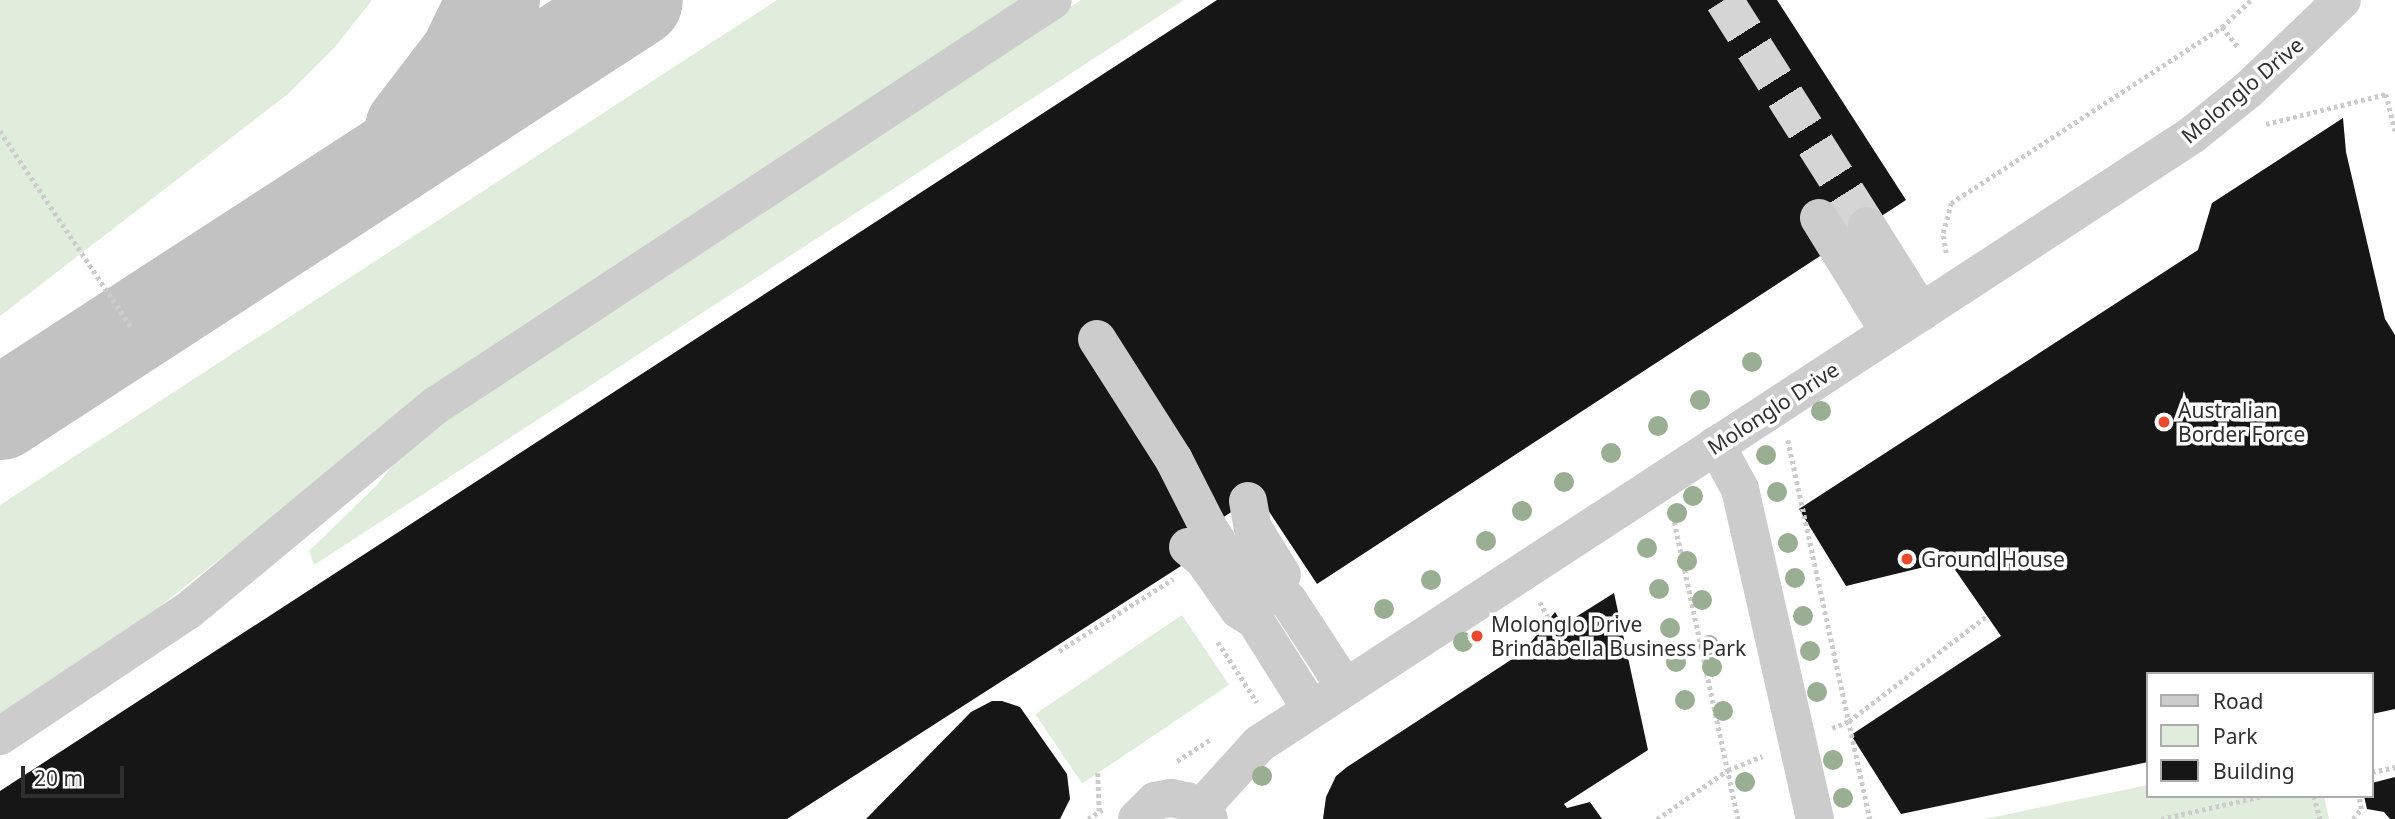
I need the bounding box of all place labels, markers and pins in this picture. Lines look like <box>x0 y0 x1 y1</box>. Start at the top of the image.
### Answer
place label: Australian Border Force <box>2178 397 2305 447</box>
marker: Australian Border Force <box>2156 414 2172 430</box>
place label: Ground House <box>1921 546 2065 572</box>
marker: Ground House <box>1899 551 1915 567</box>
place label: Molonglo Drive Brindabella Business Park <box>1491 611 1746 661</box>
marker: Molonglo Drive Brindabella Business Park <box>1469 628 1485 644</box>

